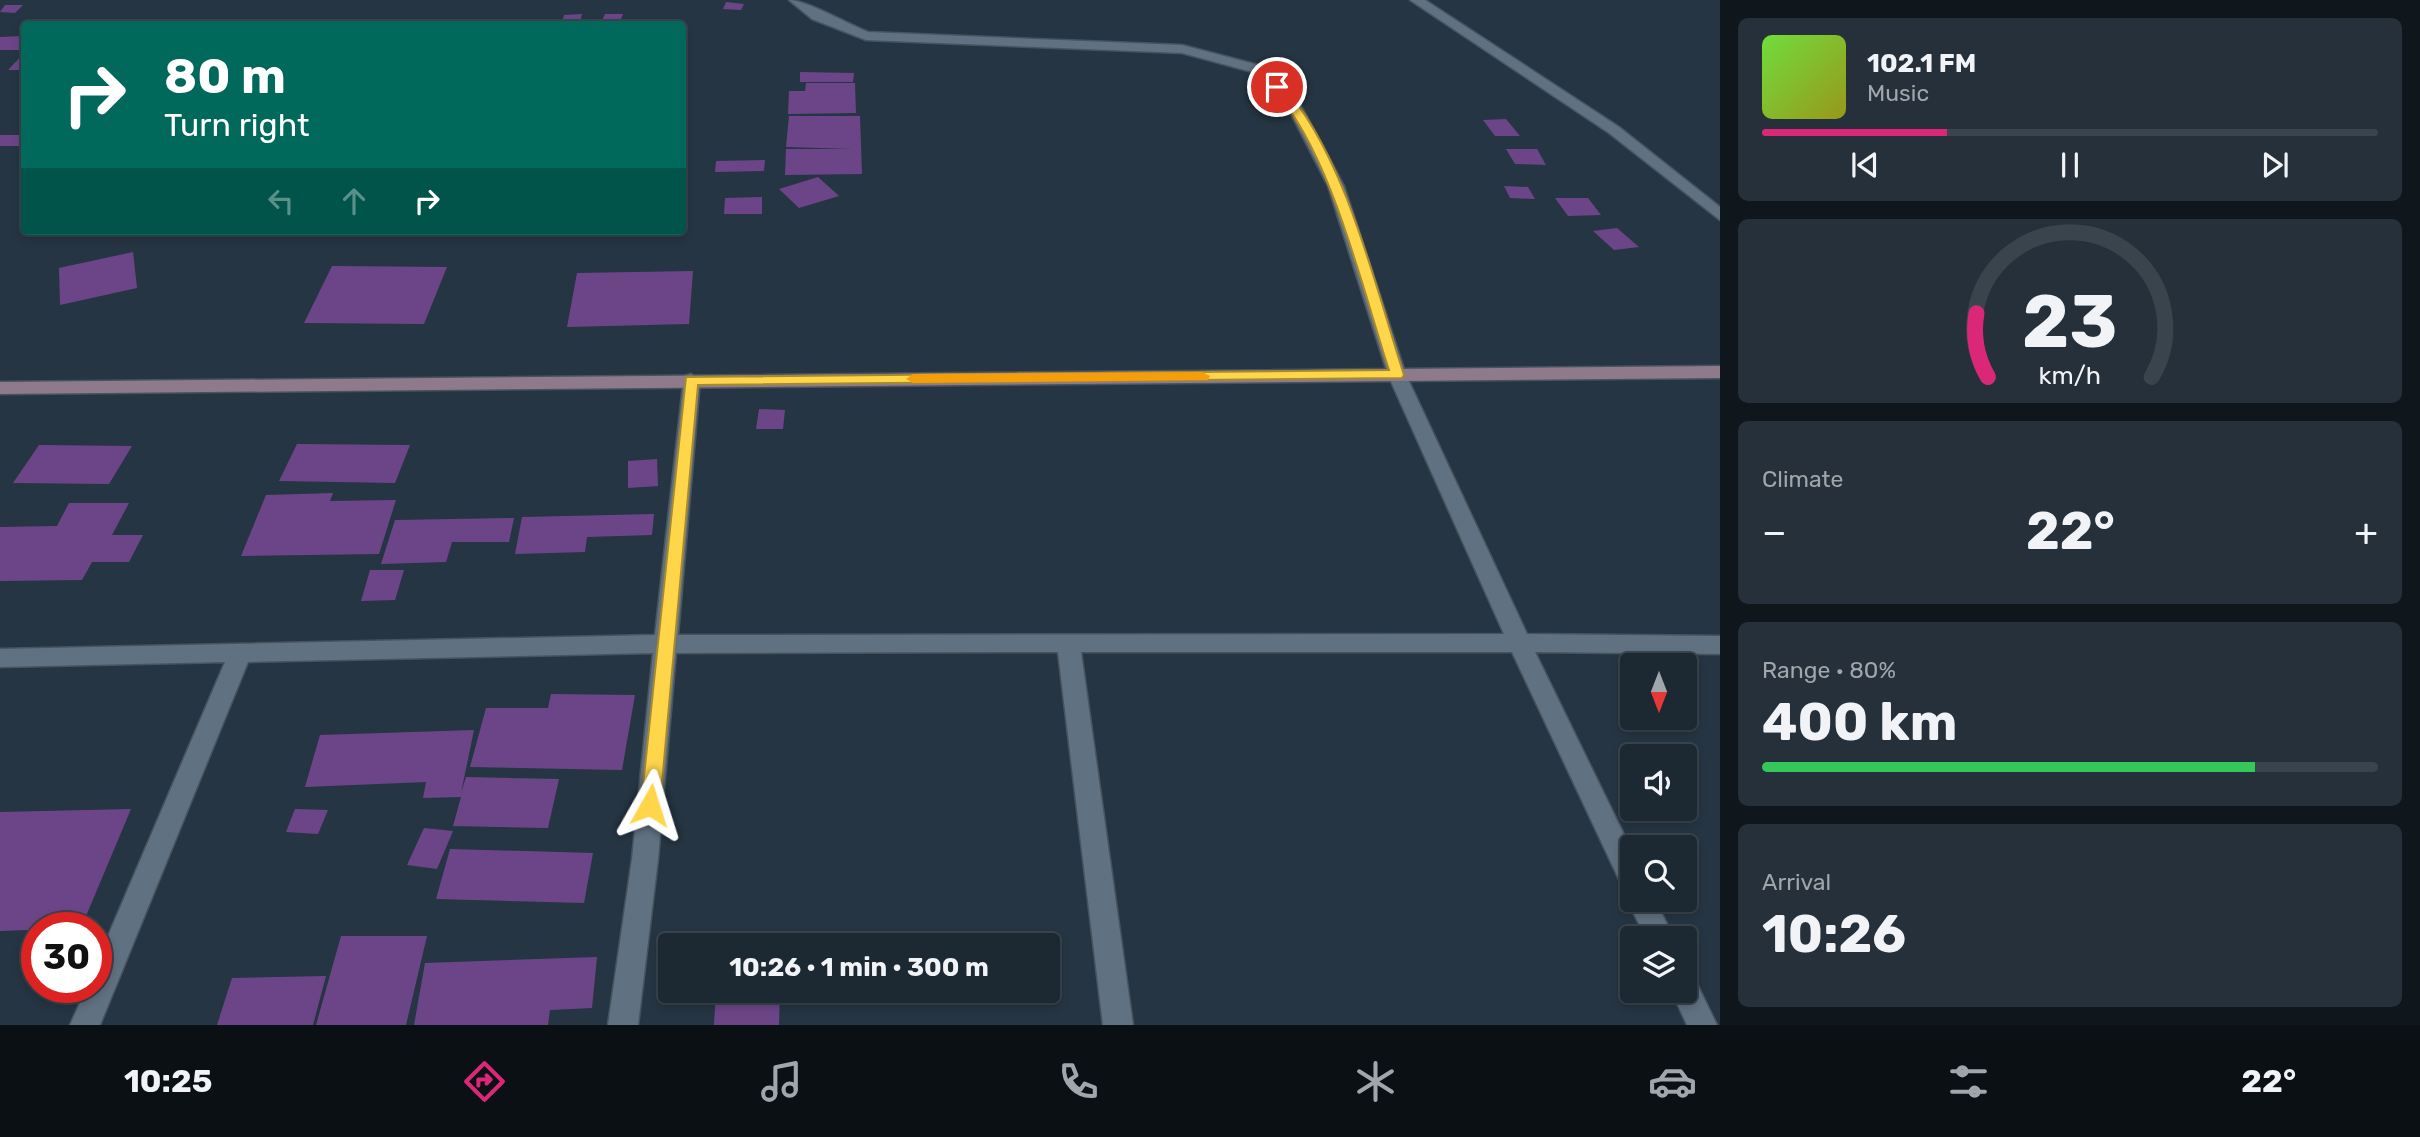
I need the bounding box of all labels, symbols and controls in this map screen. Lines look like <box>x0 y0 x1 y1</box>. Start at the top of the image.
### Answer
text: 80 m <box>164 47 286 105</box>
text: 102.1 FM <box>1867 48 1976 79</box>
icon: right <box>49 49 140 140</box>
pin <box>1247 57 1307 117</box>
icon: arrive <box>1258 68 1296 106</box>
text: Music <box>1867 79 1929 107</box>
text: Turn right <box>164 106 309 144</box>
icon: previous <box>1846 146 1884 184</box>
icon: pause <box>2051 146 2089 184</box>
icon: next <box>2256 146 2294 184</box>
icon: left <box>262 182 300 220</box>
icon: ahead <box>335 182 373 220</box>
icon: right <box>408 182 446 220</box>
text: 23 <box>2022 280 2118 366</box>
text: km/h <box>2039 361 2101 390</box>
text: Climate <box>1762 465 1843 493</box>
text: 22° <box>2026 500 2115 562</box>
text: − <box>1762 509 1787 555</box>
text: + <box>2354 509 2378 555</box>
north arrow <box>1620 653 1698 730</box>
map controls <box>1620 653 1697 1003</box>
text: Range · 80% <box>1762 656 1896 684</box>
text: 400 km <box>1762 691 1957 753</box>
button: sound <box>1620 744 1697 821</box>
position arrow <box>613 768 687 842</box>
button: search <box>1620 835 1697 912</box>
text: Arrival <box>1762 868 1831 896</box>
text: 10:26 <box>1762 903 1906 965</box>
speed limit sign: 30 <box>21 912 112 1003</box>
button: layers <box>1620 926 1697 1003</box>
text: 10:26 · 1 min · 300 m <box>729 952 989 983</box>
icon: directions <box>460 1057 509 1106</box>
icon: music <box>757 1057 806 1106</box>
icon: phone <box>1054 1057 1103 1106</box>
icon: climate <box>1351 1057 1400 1106</box>
icon: car <box>1648 1057 1697 1106</box>
icon: filters <box>1944 1057 1993 1106</box>
text: 10:25 <box>124 1062 212 1100</box>
text: 22° <box>2241 1062 2296 1100</box>

